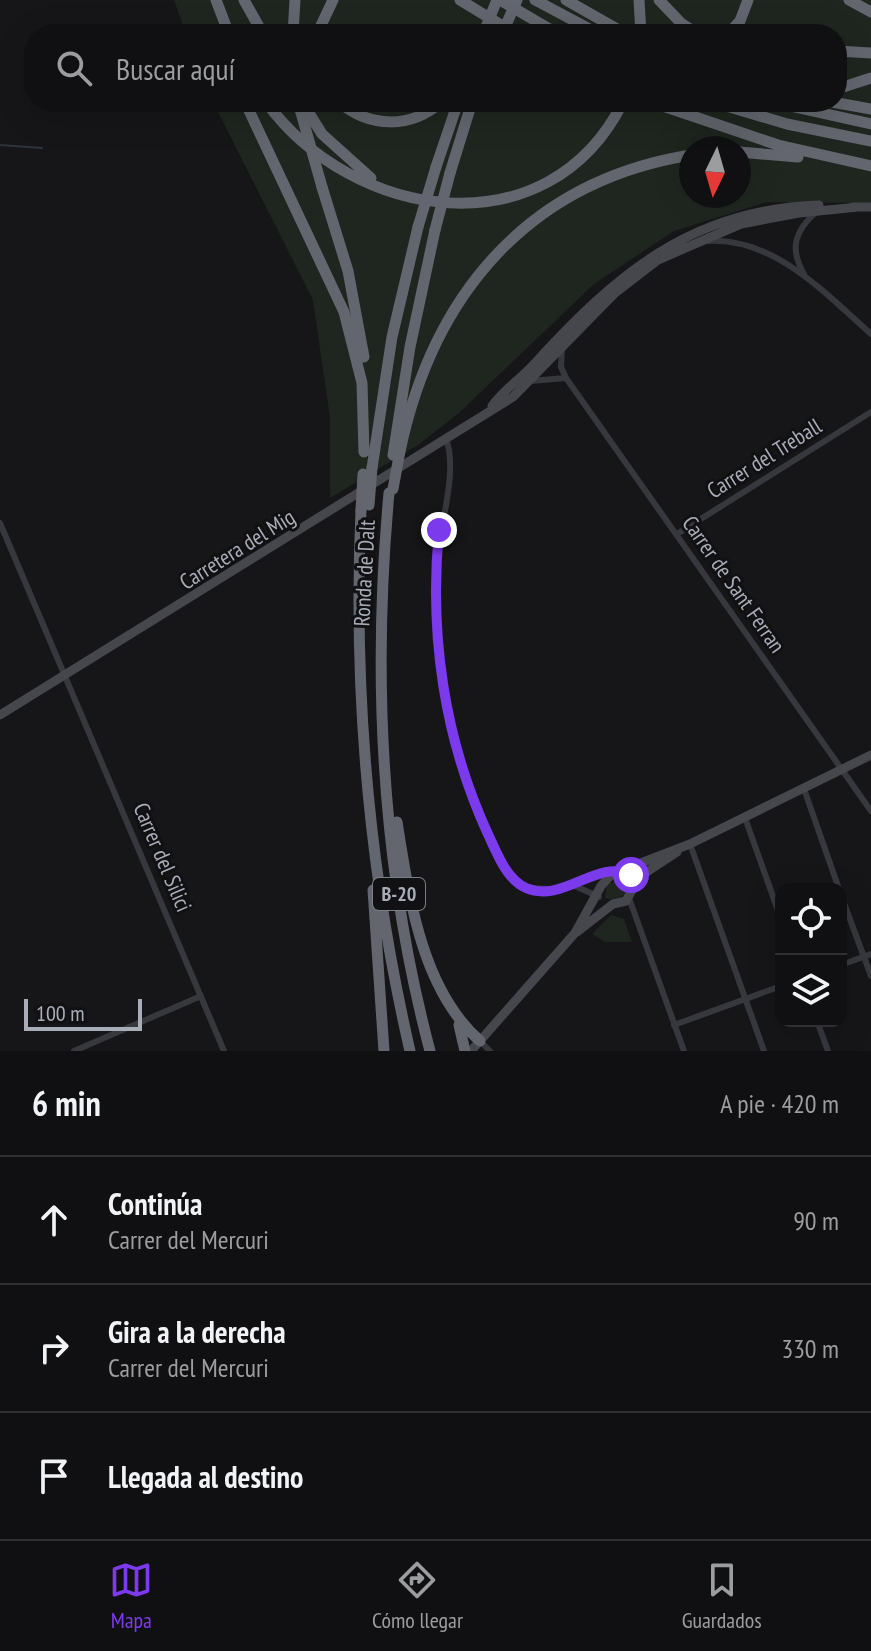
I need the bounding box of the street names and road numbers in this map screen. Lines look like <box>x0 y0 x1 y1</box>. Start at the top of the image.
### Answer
street label: Carrer del Treball <box>701 411 827 504</box>
street label: Carretera del Mig <box>174 502 300 596</box>
street label: Carrer de Sant Ferran <box>676 510 792 658</box>
street label: Ronda de Dalt <box>347 519 381 627</box>
street label: Carrer del Silici <box>128 798 198 916</box>
road number: B-20 <box>373 878 425 910</box>

